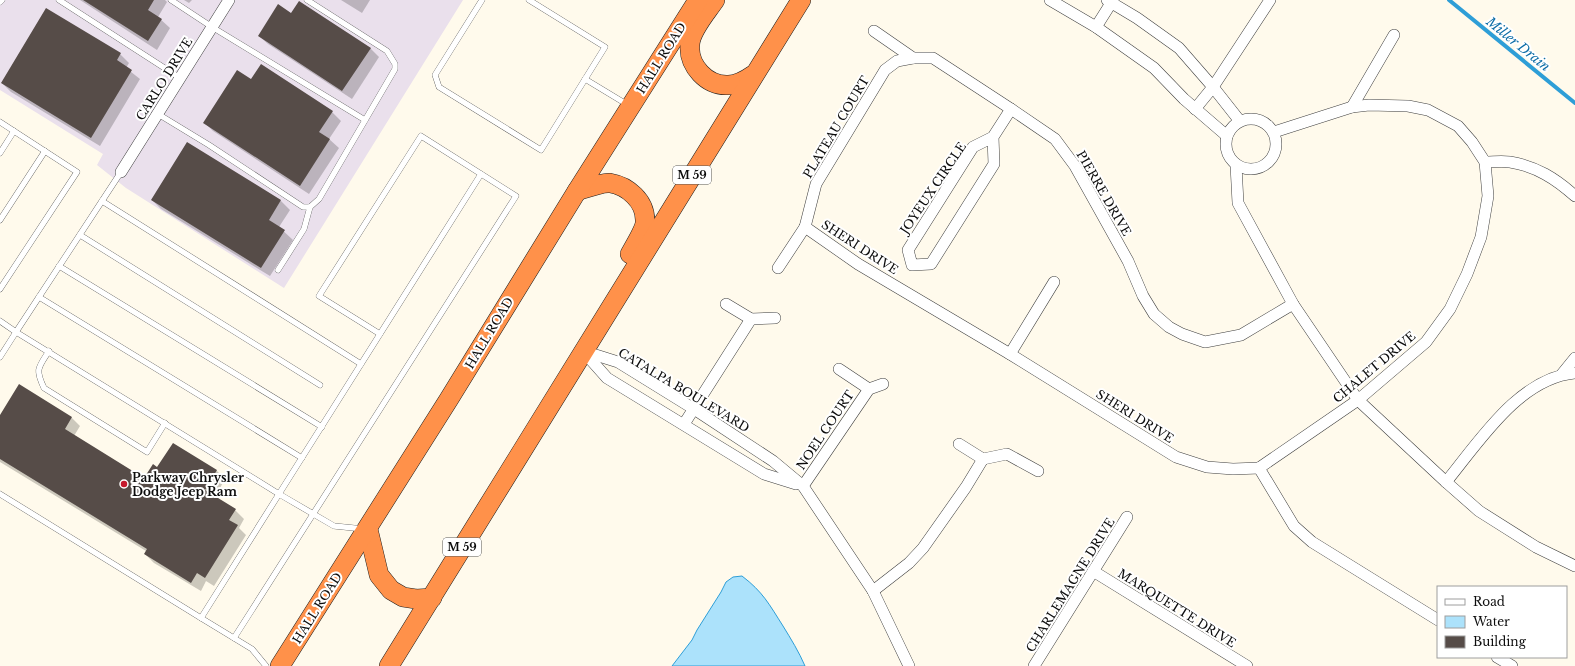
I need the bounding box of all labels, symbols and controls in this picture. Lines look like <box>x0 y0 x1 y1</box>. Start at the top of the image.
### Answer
water label: Miller Drain <box>1482 12 1553 75</box>
street label: HALL ROAD <box>633 20 689 96</box>
street label: CARLO DRIVE <box>133 35 196 123</box>
street label: PLATEAU COURT <box>800 73 873 181</box>
street label: JOYEUX CIRCLE <box>896 139 969 238</box>
street label: PIERRE DRIVE <box>1074 148 1135 239</box>
road number: M 59 <box>673 166 711 184</box>
street label: SHERI DRIVE <box>819 217 901 278</box>
street label: HALL ROAD <box>462 294 516 372</box>
street label: CHALET DRIVE <box>1330 328 1419 406</box>
street label: CATALPA BOULEVARD <box>616 345 752 435</box>
street label: SHERI DRIVE <box>1094 386 1177 446</box>
street label: NOEL COURT <box>793 387 857 472</box>
place label: Parkway Chrysler Dodge Jeep Ram <box>132 470 244 499</box>
marker: Parkway Chrysler Dodge Jeep Ram <box>119 479 129 489</box>
street label: CHARLEMAGNE DRIVE <box>1022 515 1118 655</box>
road number: M 59 <box>443 538 481 556</box>
street label: MARQUETTE DRIVE <box>1115 566 1239 651</box>
street label: HALL ROAD <box>289 570 345 646</box>
legend <box>1437 586 1567 658</box>
text: Road <box>1473 594 1505 609</box>
text: Water <box>1472 614 1510 629</box>
text: Building <box>1473 634 1527 649</box>

